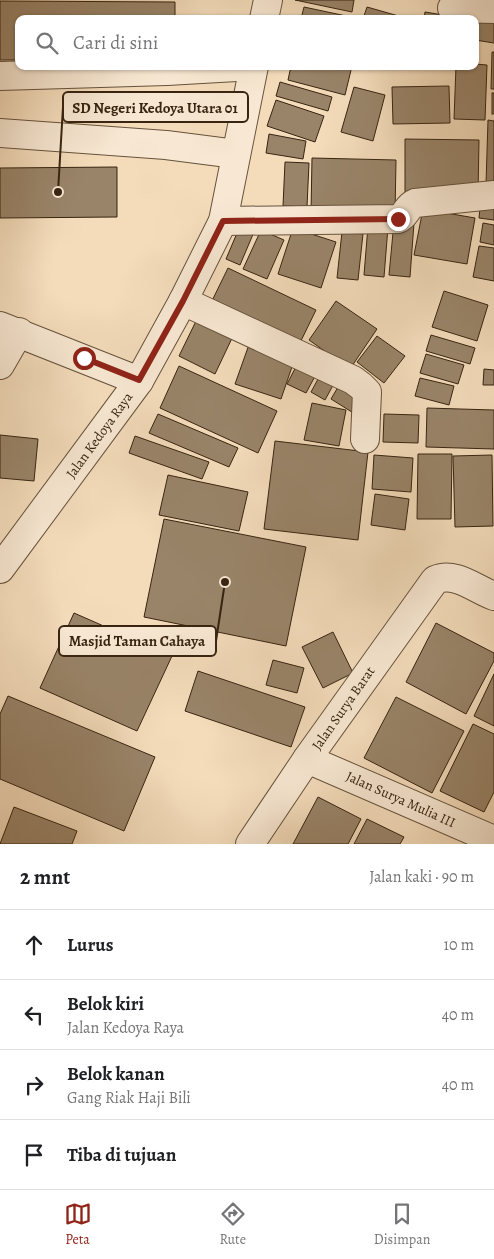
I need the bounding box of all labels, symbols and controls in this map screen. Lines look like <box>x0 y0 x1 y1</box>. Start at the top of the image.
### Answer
search box <box>15 15 479 70</box>
icon: search <box>33 29 61 57</box>
text: Cari di sini <box>73 30 158 56</box>
callout: SD Negeri Kedoya Utara 01 <box>63 92 248 122</box>
text: SD Negeri Kedoya Utara 01 <box>72 98 238 118</box>
route end <box>387 208 410 231</box>
route start <box>73 347 96 370</box>
street label: Jalan Kedoya Raya <box>62 388 137 482</box>
callout: Masjid Taman Cahaya <box>59 626 216 656</box>
text: Masjid Taman Cahaya <box>69 631 206 651</box>
street label: Jalan Surya Barat <box>307 662 380 754</box>
street label: Jalan Surya Mulia III <box>343 767 459 832</box>
text: 2 mnt <box>20 863 70 891</box>
text: Jalan kaki · 90 m <box>369 866 474 888</box>
icon: ahead <box>20 931 48 959</box>
text: Lurus <box>67 932 113 958</box>
text: 10 m <box>444 934 474 956</box>
text: Belok kiri <box>67 991 144 1017</box>
icon: left <box>20 1001 48 1029</box>
text: 40 m <box>442 1004 474 1026</box>
text: Jalan Kedoya Raya <box>67 1017 184 1039</box>
text: Belok kanan <box>67 1061 165 1087</box>
icon: right <box>20 1071 48 1099</box>
text: 40 m <box>442 1074 474 1096</box>
text: Gang Riak Haji Bili <box>67 1087 191 1109</box>
icon: arrive <box>20 1141 48 1169</box>
text: Tiba di tujuan <box>67 1142 176 1168</box>
tab: Peta <box>64 1200 92 1249</box>
tab: Rute <box>219 1200 247 1249</box>
tab: Disimpan <box>374 1200 430 1249</box>

